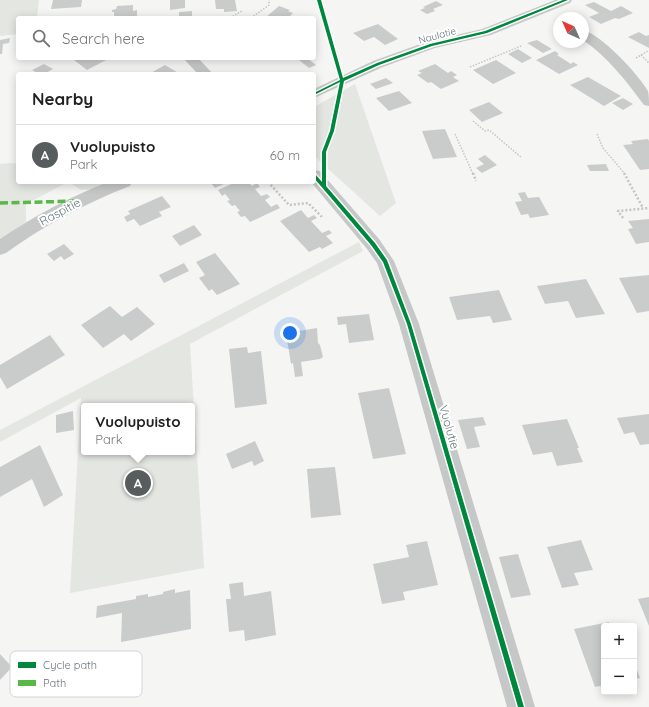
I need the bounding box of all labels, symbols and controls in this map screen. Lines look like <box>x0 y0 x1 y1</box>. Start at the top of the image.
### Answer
north arrow <box>553 12 589 48</box>
search box <box>16 16 316 60</box>
street label: Naulatie <box>417 24 458 47</box>
icon: search <box>30 27 52 49</box>
text: Search here <box>62 29 145 48</box>
text: Nearby <box>32 88 93 109</box>
text: Vuolupuisto <box>70 137 155 156</box>
text: A <box>41 147 49 163</box>
text: 60 m <box>270 147 300 163</box>
text: Park <box>70 156 98 172</box>
street label: Raspitie <box>37 194 83 229</box>
your location <box>280 323 300 343</box>
popup <box>81 403 195 455</box>
street label: Vuolutie <box>436 403 463 451</box>
text: Vuolupuisto <box>95 412 181 431</box>
text: Park <box>95 431 123 447</box>
pin: A <box>125 468 151 498</box>
map controls <box>601 623 637 695</box>
button: + <box>601 623 637 659</box>
legend <box>10 651 142 697</box>
text: Cycle path <box>43 658 97 672</box>
button: − <box>601 659 637 695</box>
text: Path <box>43 676 66 690</box>

